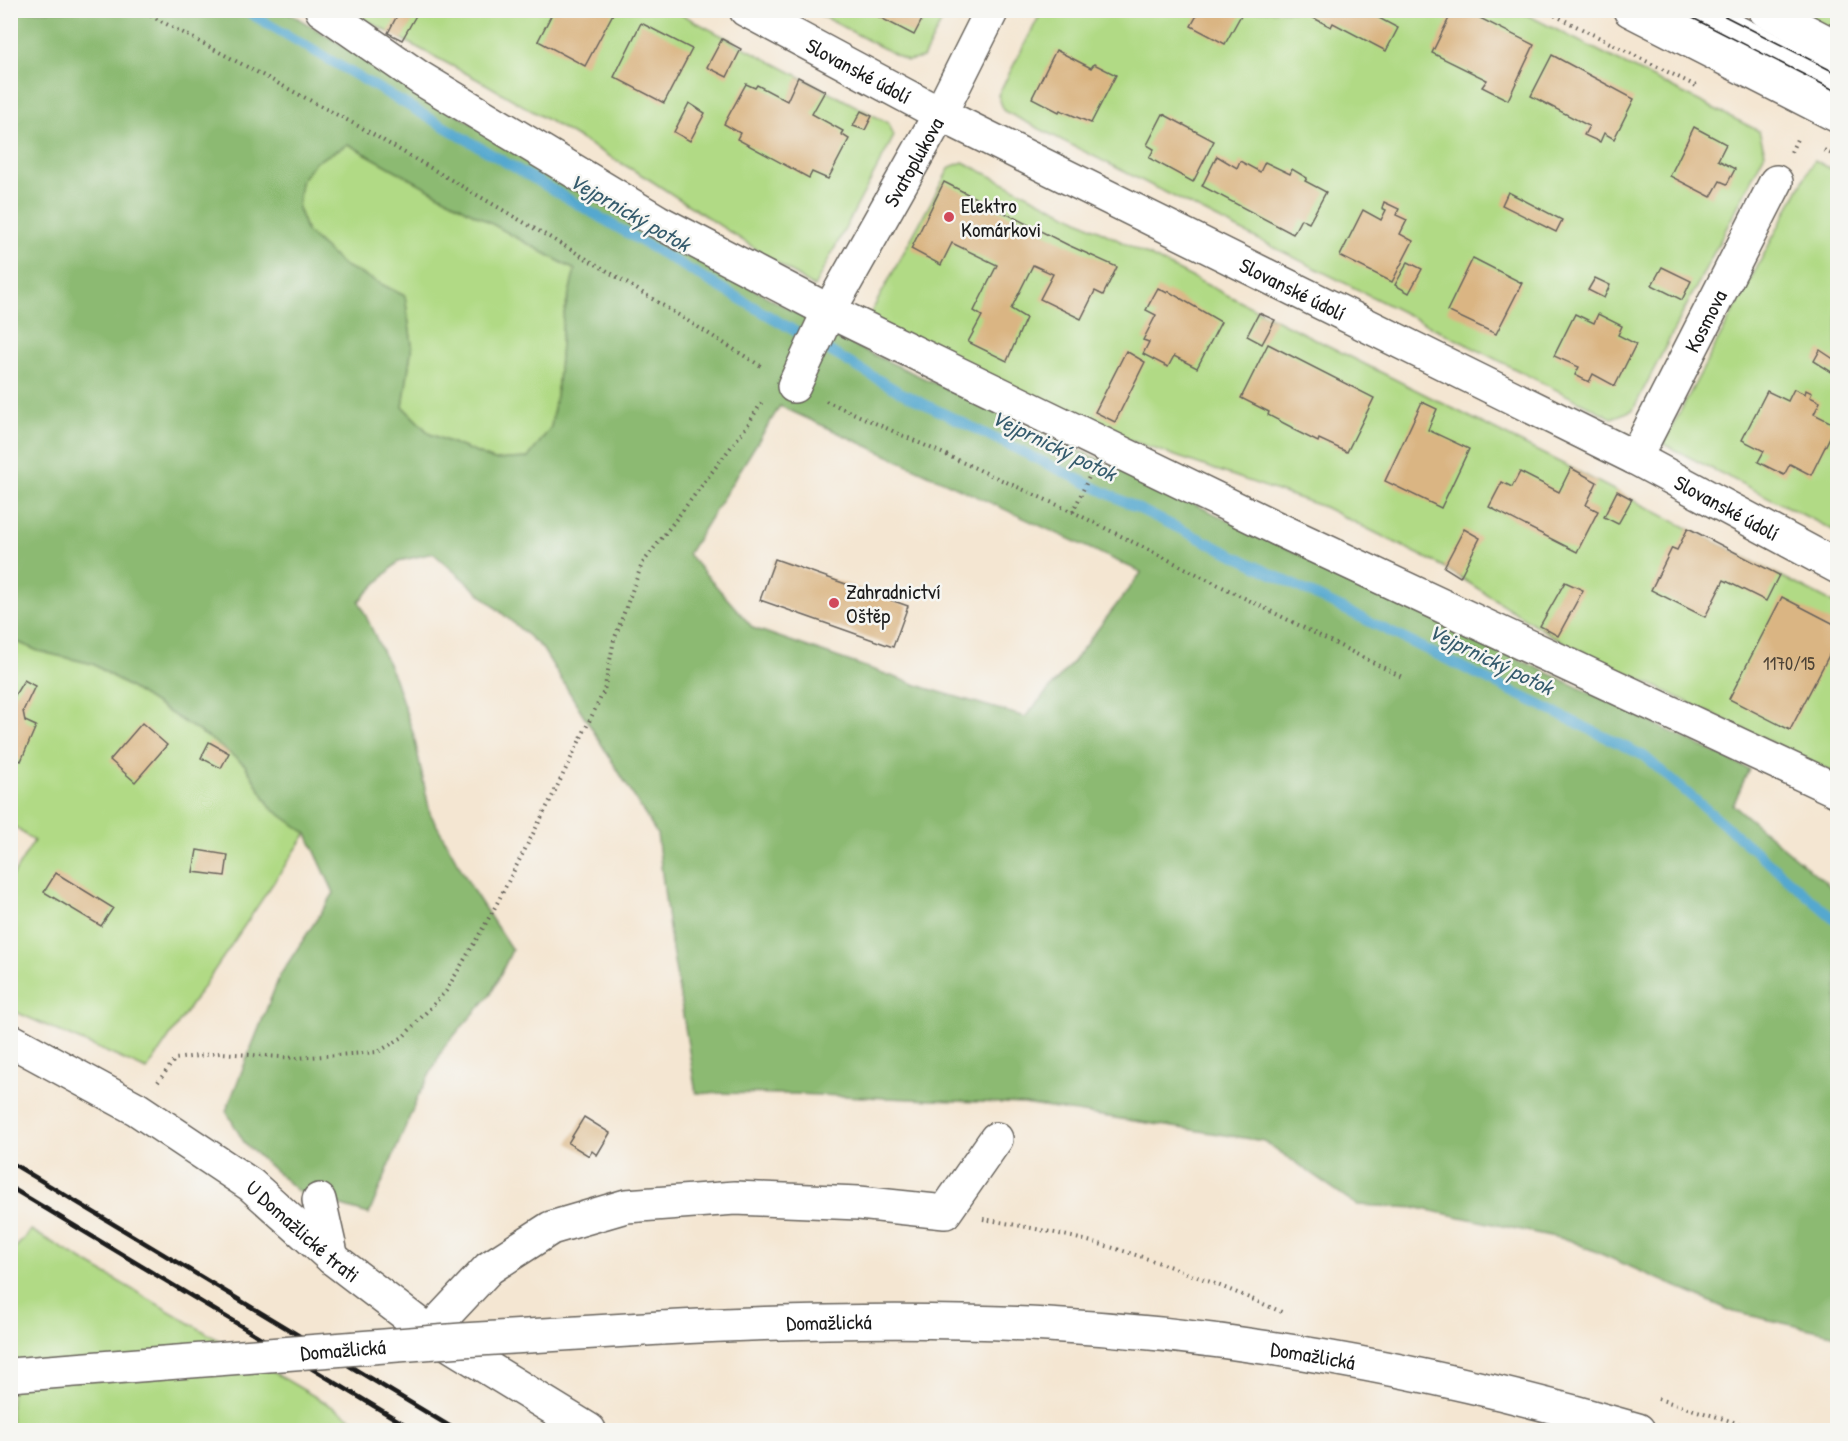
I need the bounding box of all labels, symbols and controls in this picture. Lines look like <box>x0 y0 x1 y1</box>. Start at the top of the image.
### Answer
street label: Slovanské údolí <box>801 30 916 110</box>
street label: Svatoplukova <box>876 112 950 212</box>
water label: Vejprnický potok <box>564 165 698 260</box>
place label: Elektro Komárkovi <box>961 191 1041 244</box>
marker: Elektro Komárkovi <box>942 210 956 224</box>
street label: Slovanské údolí <box>1235 250 1351 327</box>
street label: Kosmova <box>1677 284 1733 357</box>
water label: Vejprnický potok <box>987 402 1123 489</box>
street label: Slovanské údolí <box>1669 467 1785 547</box>
place label: Zahradnictví Oštěp <box>846 577 941 630</box>
marker: Zahradnictví Oštěp <box>827 596 841 610</box>
water label: Vejprnický potok <box>1424 616 1560 703</box>
house number: 1170/15 <box>1763 651 1815 676</box>
street label: U Domažlické trati <box>240 1173 366 1289</box>
street label: Domažlická <box>786 1307 872 1337</box>
street label: Domažlická <box>299 1331 387 1367</box>
street label: Domažlická <box>1269 1334 1358 1376</box>

